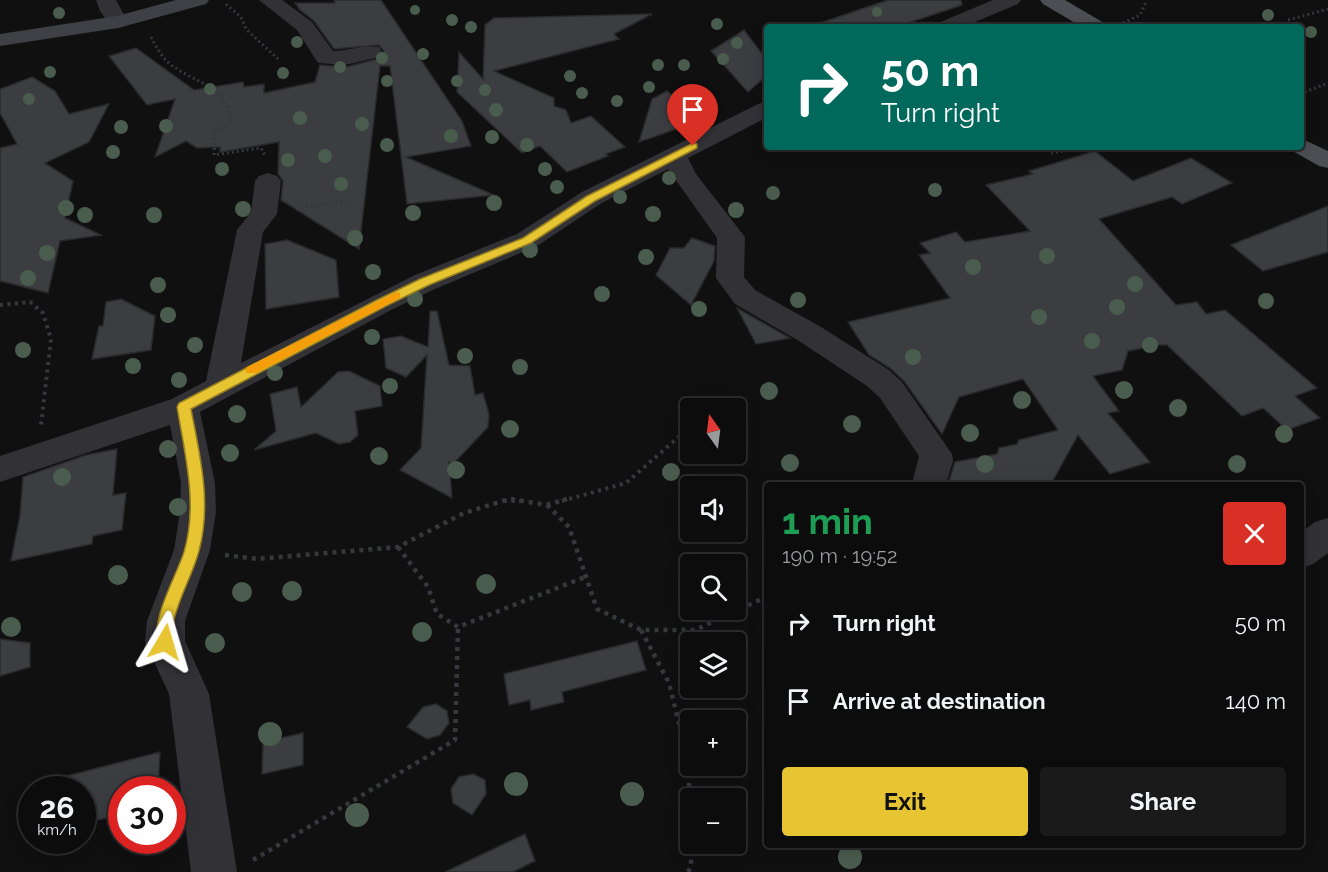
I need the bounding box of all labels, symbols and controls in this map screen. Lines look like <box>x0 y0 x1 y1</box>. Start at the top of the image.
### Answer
text: 50 m <box>881 47 979 96</box>
icon: right <box>782 48 860 126</box>
pin <box>667 84 718 146</box>
icon: arrive <box>676 93 709 126</box>
text: Turn right <box>881 97 1000 128</box>
north arrow <box>680 398 746 464</box>
map controls <box>680 398 746 854</box>
button: sound <box>680 476 746 542</box>
text: 1 min <box>782 500 873 542</box>
button: close <box>1223 502 1286 565</box>
text: 190 m · 19:52 <box>782 544 897 568</box>
button: search <box>680 554 746 620</box>
icon: right <box>782 607 815 640</box>
position arrow <box>133 610 197 674</box>
text: Turn right <box>833 610 936 636</box>
text: 50 m <box>1235 610 1286 636</box>
button: layers <box>680 632 746 698</box>
icon: arrive <box>782 685 815 718</box>
text: Arrive at destination <box>833 688 1046 714</box>
text: 140 m <box>1225 688 1286 714</box>
button: + <box>680 710 746 776</box>
button: Exit <box>782 767 1028 836</box>
button: Share <box>1040 767 1286 836</box>
speed limit sign: 30 <box>108 776 186 854</box>
button: − <box>680 788 746 854</box>
text: 26 <box>39 790 75 825</box>
text: km/h <box>37 821 77 839</box>

